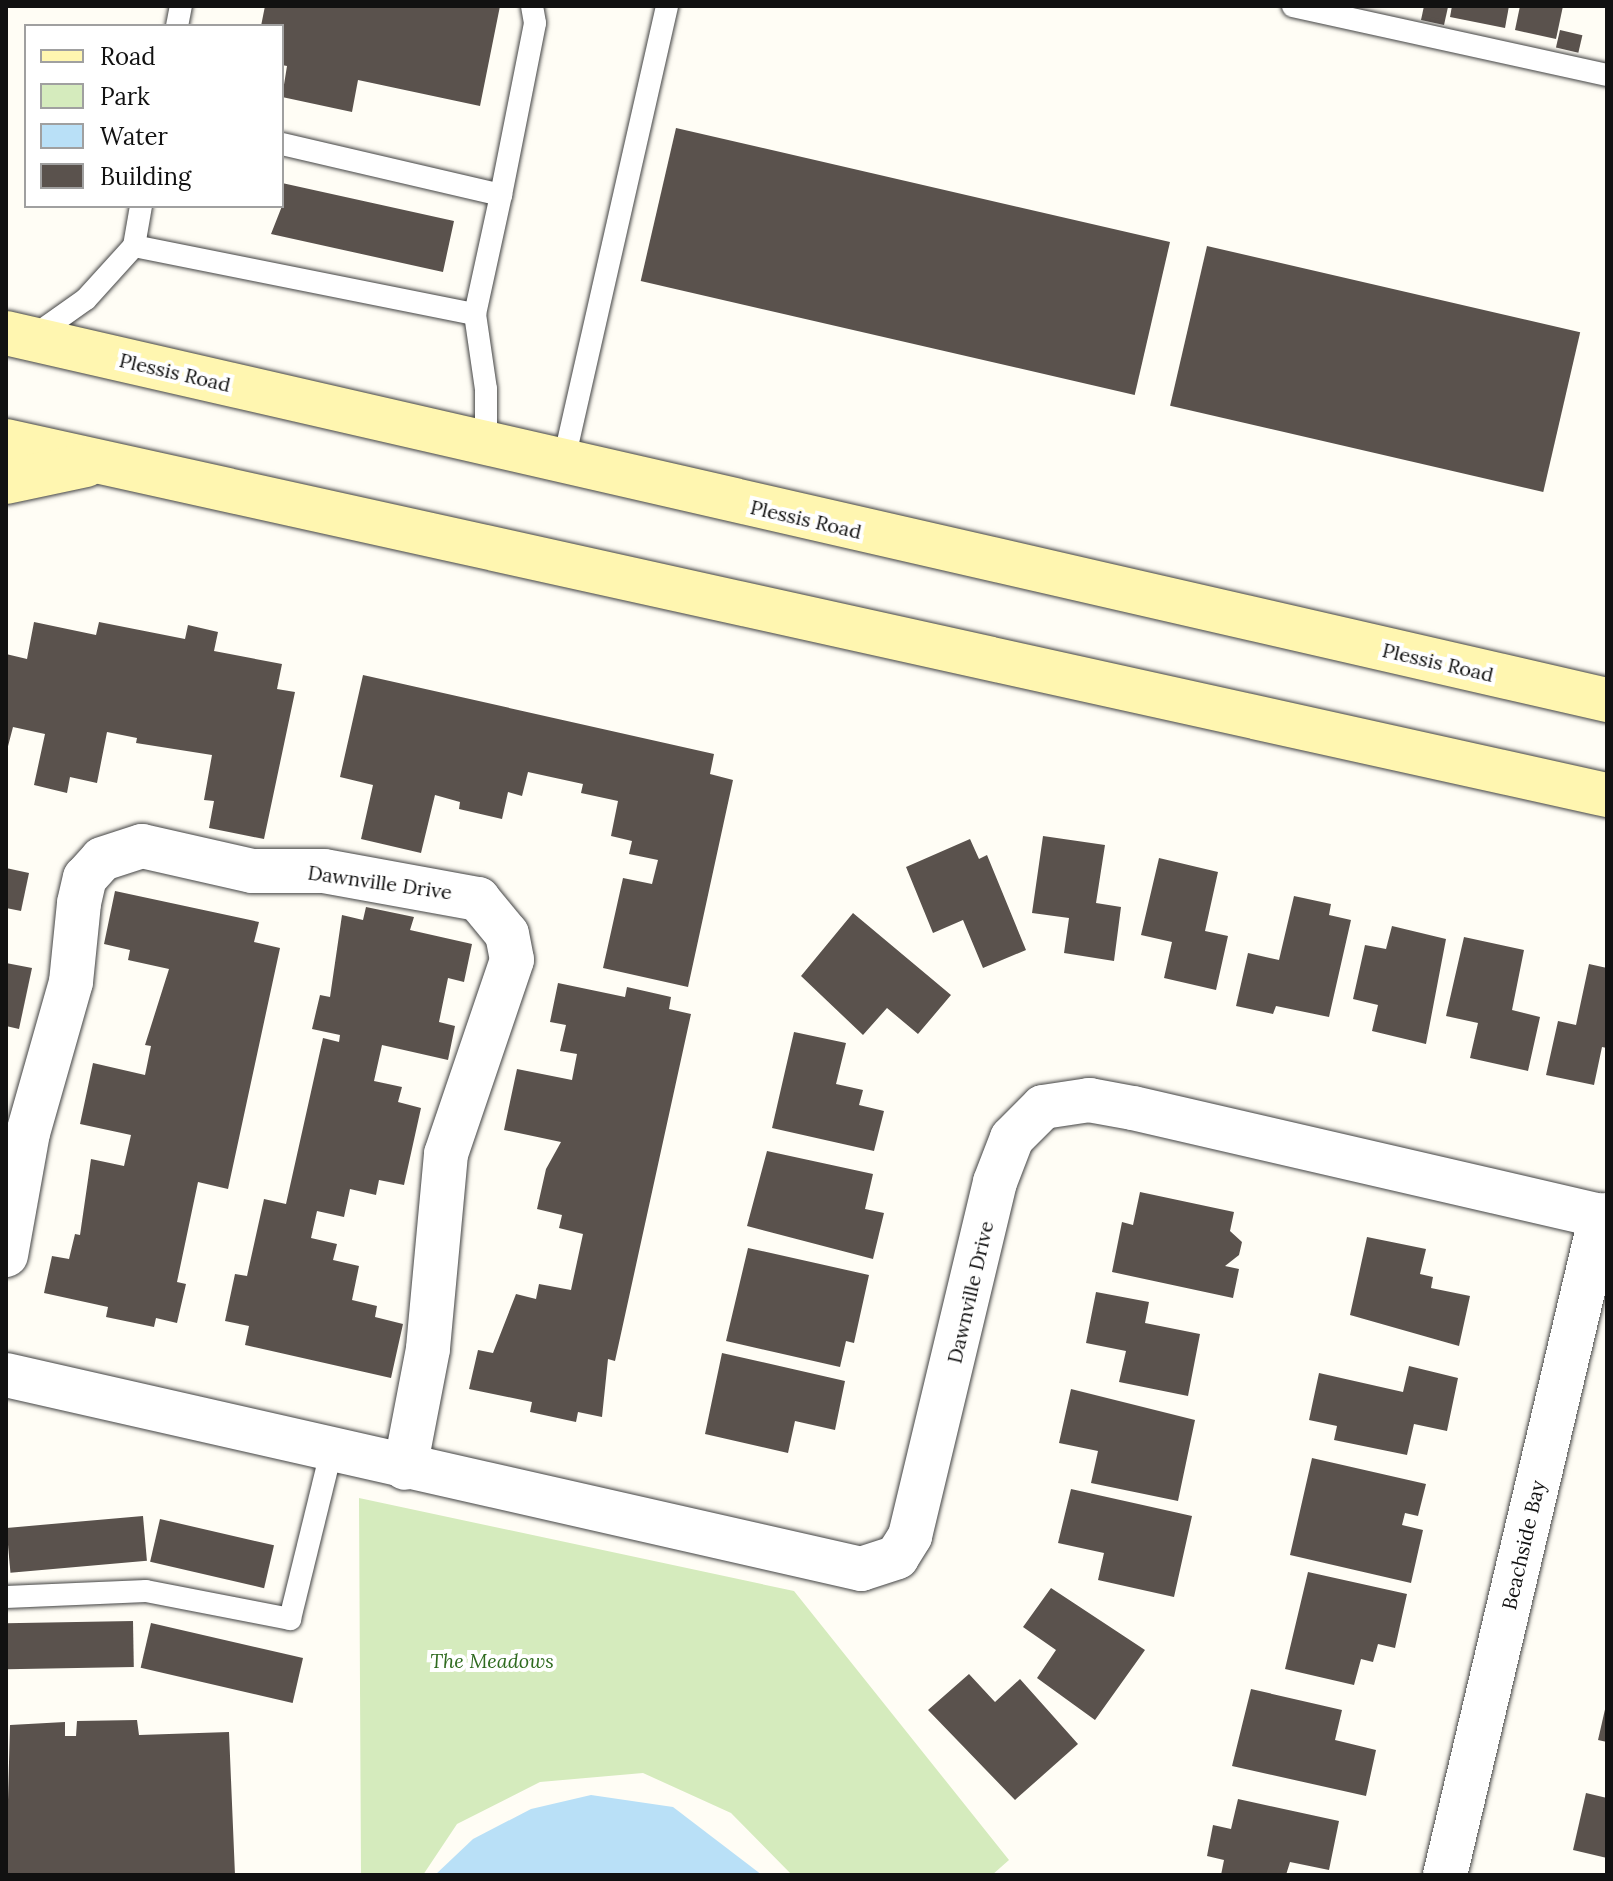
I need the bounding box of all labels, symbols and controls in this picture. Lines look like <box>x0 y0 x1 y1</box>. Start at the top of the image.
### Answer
legend <box>24 24 284 208</box>
text: Road <box>100 41 156 72</box>
text: Park <box>100 81 150 112</box>
text: Water <box>100 121 168 152</box>
text: Building <box>100 161 191 192</box>
street label: Plessis Road <box>117 348 233 396</box>
street label: Plessis Road <box>748 495 864 543</box>
street label: Plessis Road <box>1380 638 1496 686</box>
street label: Dawnville Drive <box>306 860 454 904</box>
street label: Dawnville Drive <box>942 1218 998 1366</box>
street label: Beachside Bay <box>1496 1478 1550 1612</box>
park label: The Meadows <box>430 1648 554 1672</box>

